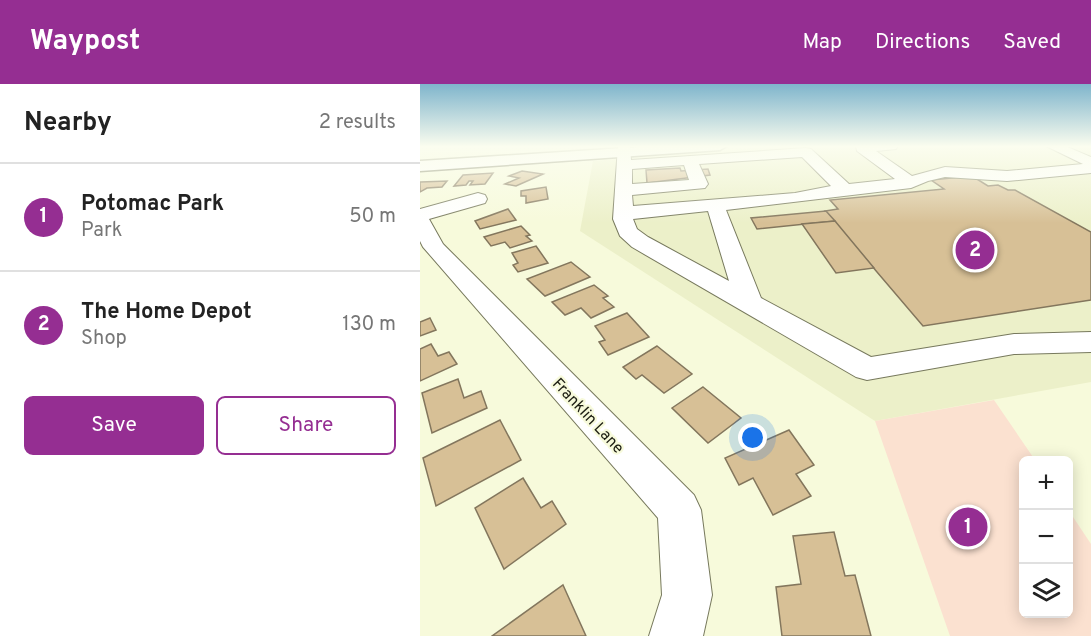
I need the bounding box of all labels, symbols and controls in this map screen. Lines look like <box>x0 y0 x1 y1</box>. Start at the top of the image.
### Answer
text: Waypost <box>30 24 140 60</box>
text: Map <box>802 29 842 56</box>
text: Directions <box>875 29 970 56</box>
text: Saved <box>1003 29 1061 56</box>
text: Nearby <box>24 107 112 140</box>
text: 2 results <box>319 110 396 136</box>
text: Potomac Park <box>81 191 224 218</box>
text: 1 <box>40 204 48 230</box>
text: 50 m <box>349 204 396 230</box>
text: Park <box>81 218 122 244</box>
pin: 2 <box>956 228 994 272</box>
text: The Home Depot <box>81 299 252 326</box>
text: 2 <box>37 312 50 338</box>
text: 130 m <box>342 312 396 338</box>
text: Shop <box>81 326 127 352</box>
street label: Franklin Lane <box>547 374 628 458</box>
button: Save <box>24 396 204 455</box>
button: Share <box>216 396 396 455</box>
your location <box>738 423 767 452</box>
map controls <box>1019 456 1073 618</box>
button: + <box>1019 456 1073 510</box>
pin: 1 <box>948 504 988 550</box>
button: − <box>1019 510 1073 564</box>
button: layers <box>1019 564 1073 618</box>

